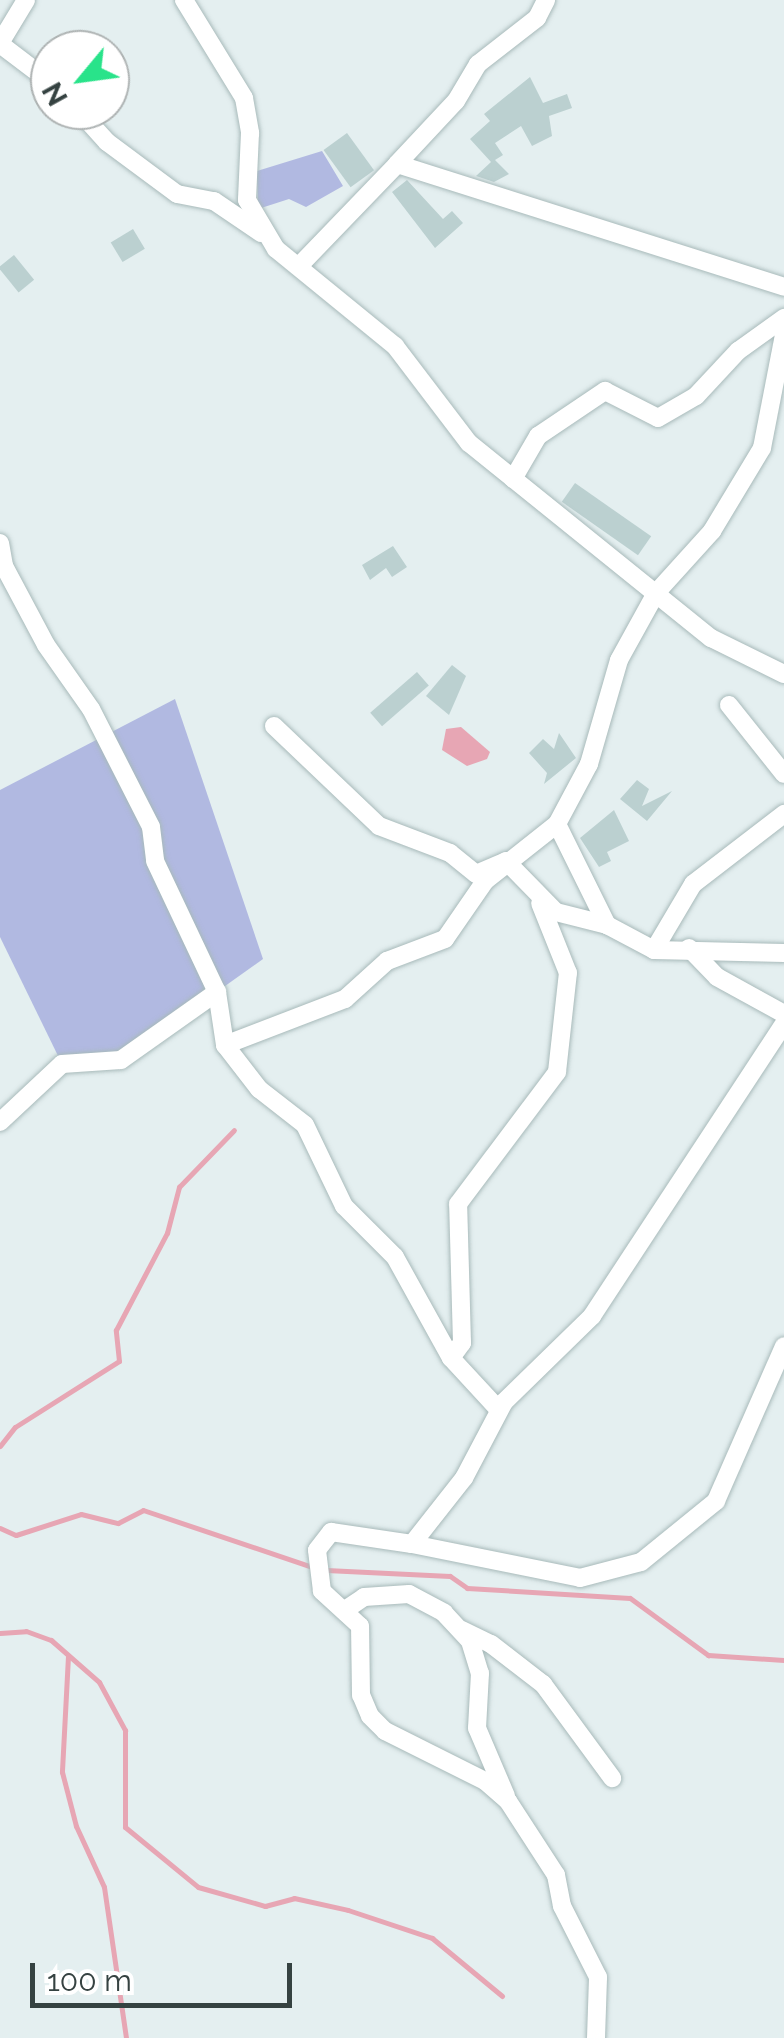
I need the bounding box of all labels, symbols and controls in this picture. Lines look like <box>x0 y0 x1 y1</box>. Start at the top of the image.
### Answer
north arrow <box>30 30 130 130</box>
text: N <box>35 76 75 111</box>
scale bar <box>35 1943 298 2005</box>
text: 100 m <box>47 1963 132 1998</box>

